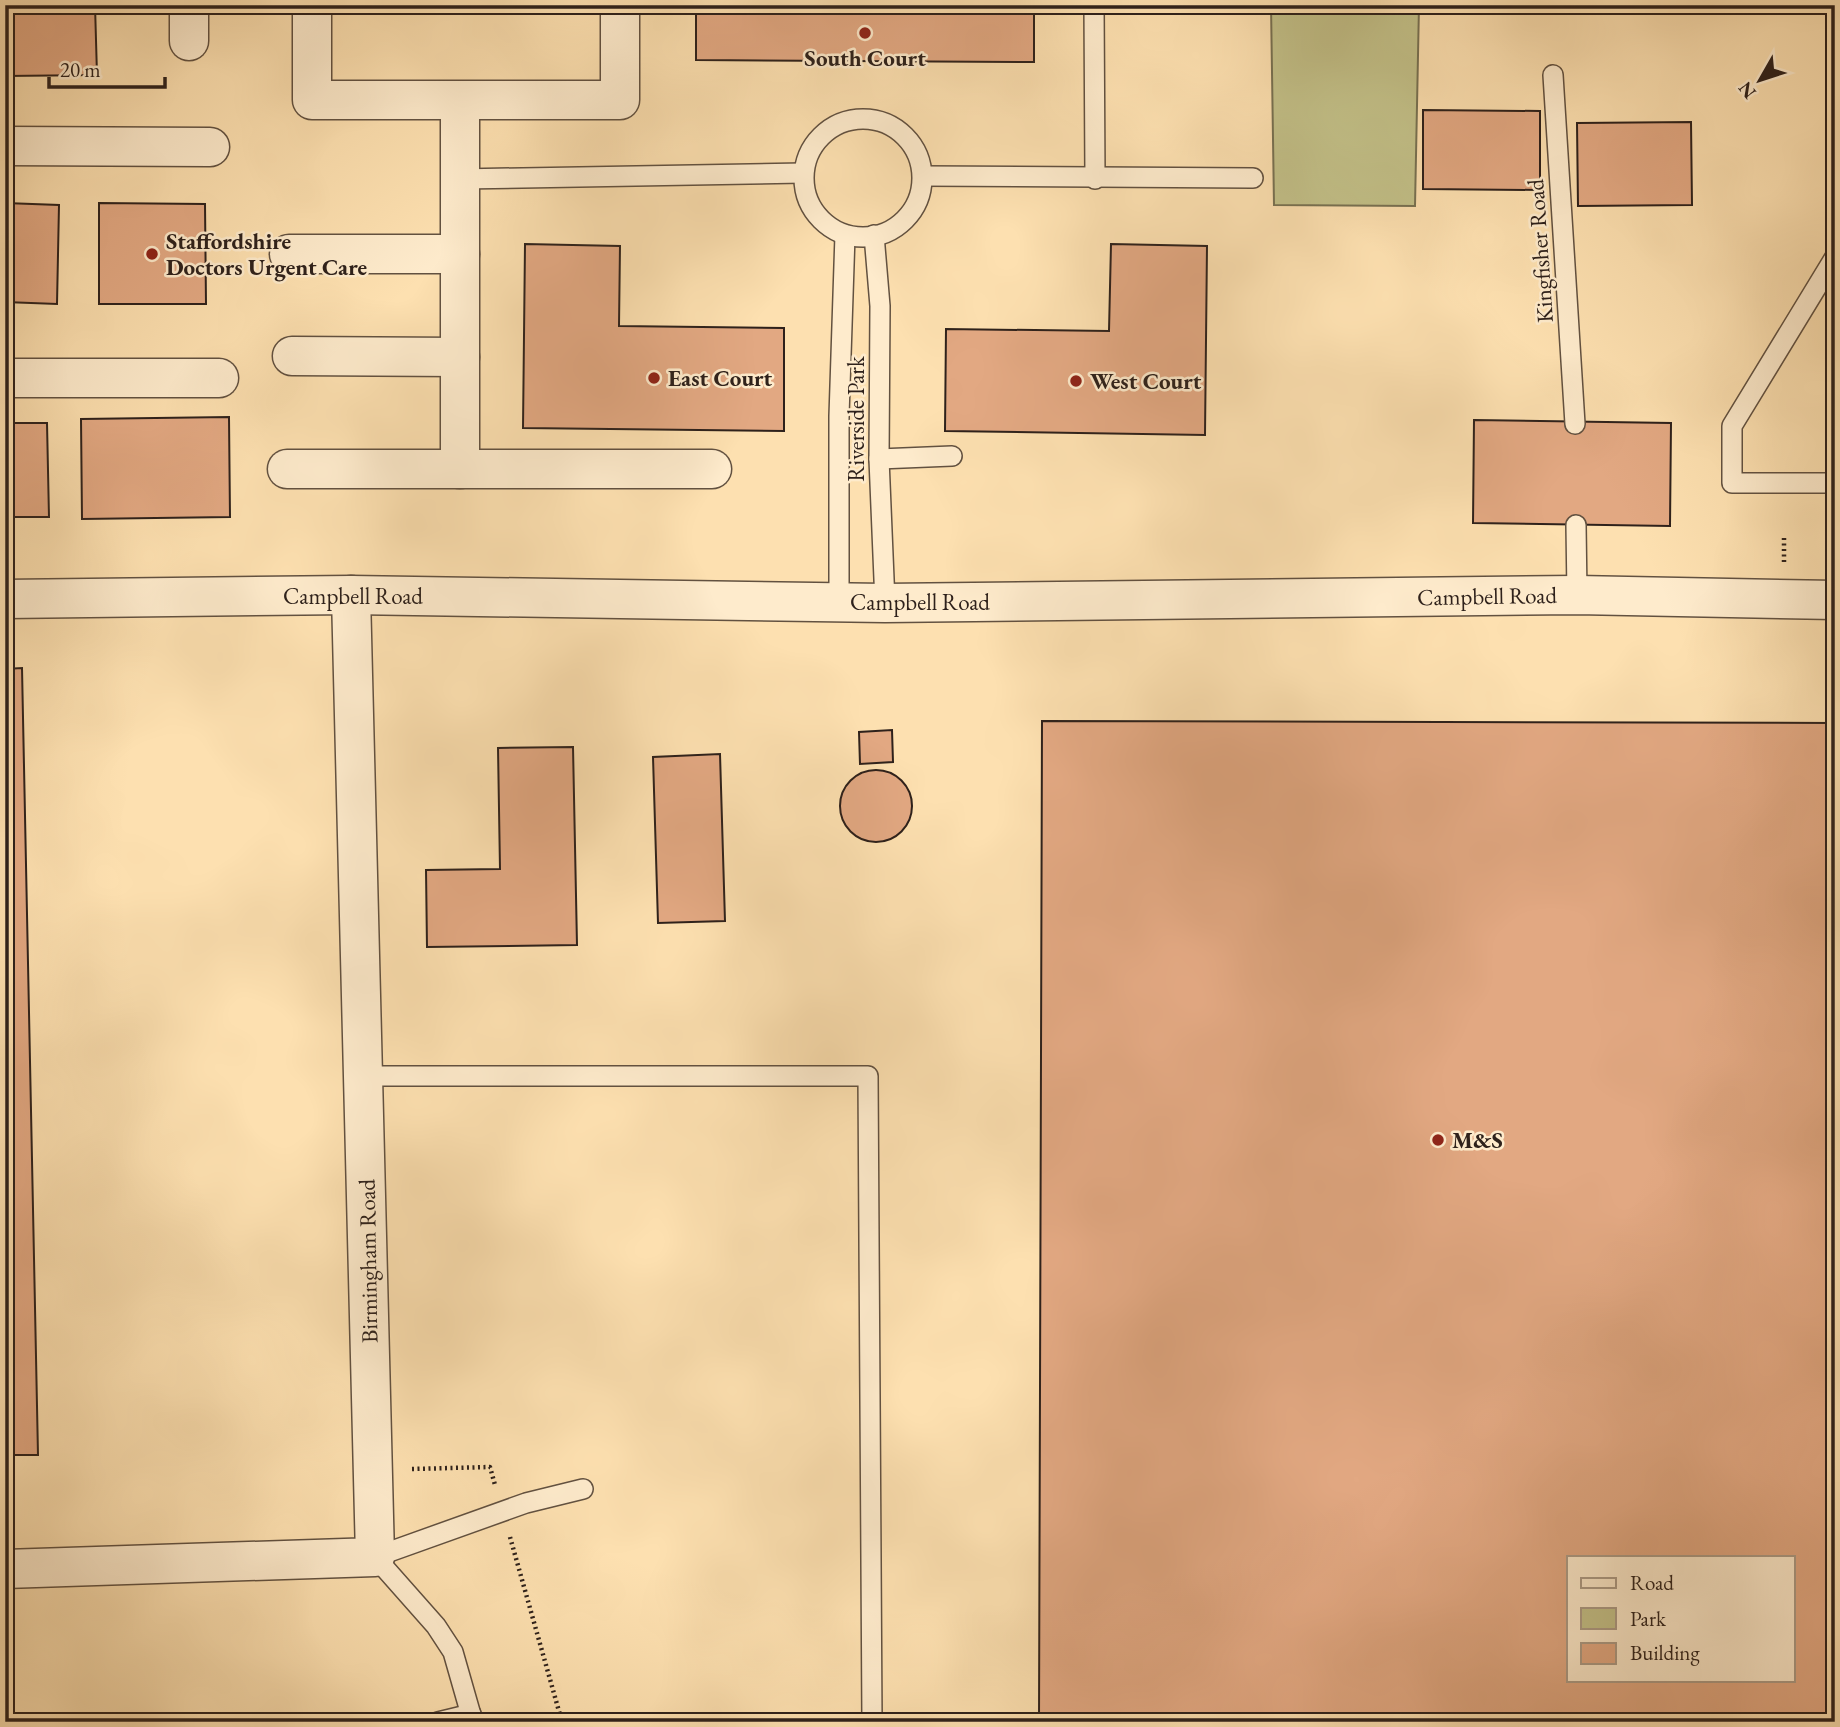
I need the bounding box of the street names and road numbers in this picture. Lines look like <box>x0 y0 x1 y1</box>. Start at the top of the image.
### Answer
street label: Kingfisher Road <box>1520 178 1560 324</box>
street label: Riverside Park <box>841 355 871 482</box>
street label: Campbell Road <box>1417 580 1558 612</box>
street label: Campbell Road <box>283 581 423 611</box>
street label: Campbell Road <box>850 587 990 617</box>
street label: Birmingham Road <box>352 1178 384 1343</box>

